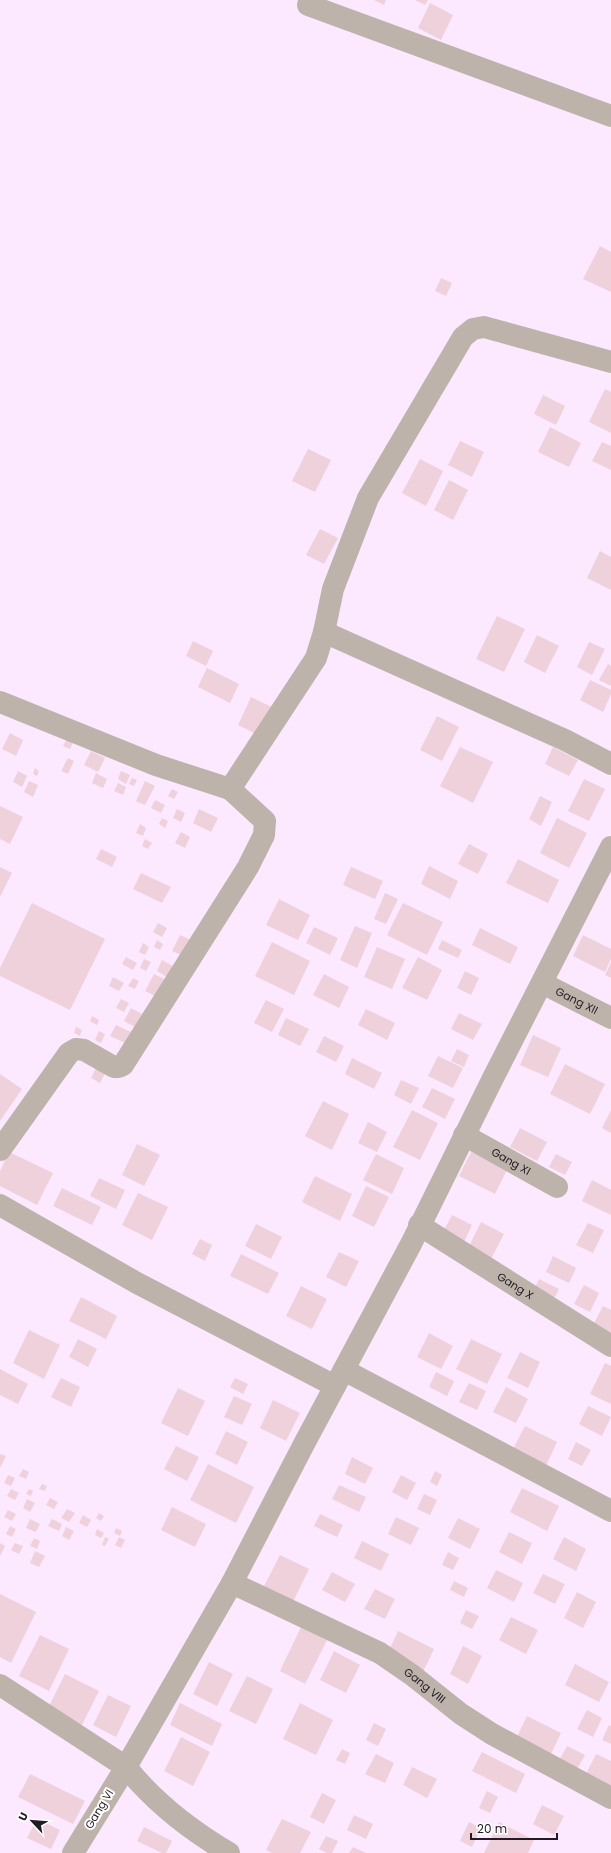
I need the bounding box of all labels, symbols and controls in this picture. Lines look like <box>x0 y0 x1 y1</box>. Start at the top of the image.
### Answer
street label: Gang XII <box>553 983 601 1018</box>
street label: Gang XI <box>488 1144 534 1179</box>
street label: Gang X <box>494 1268 537 1303</box>
street label: Gang VIII <box>401 1664 449 1707</box>
street label: Gang VI <box>81 1786 117 1832</box>
north arrow <box>12 1801 52 1841</box>
text: U <box>14 1809 32 1824</box>
scale bar <box>471 1815 557 1841</box>
text: 20 m <box>477 1820 507 1837</box>

